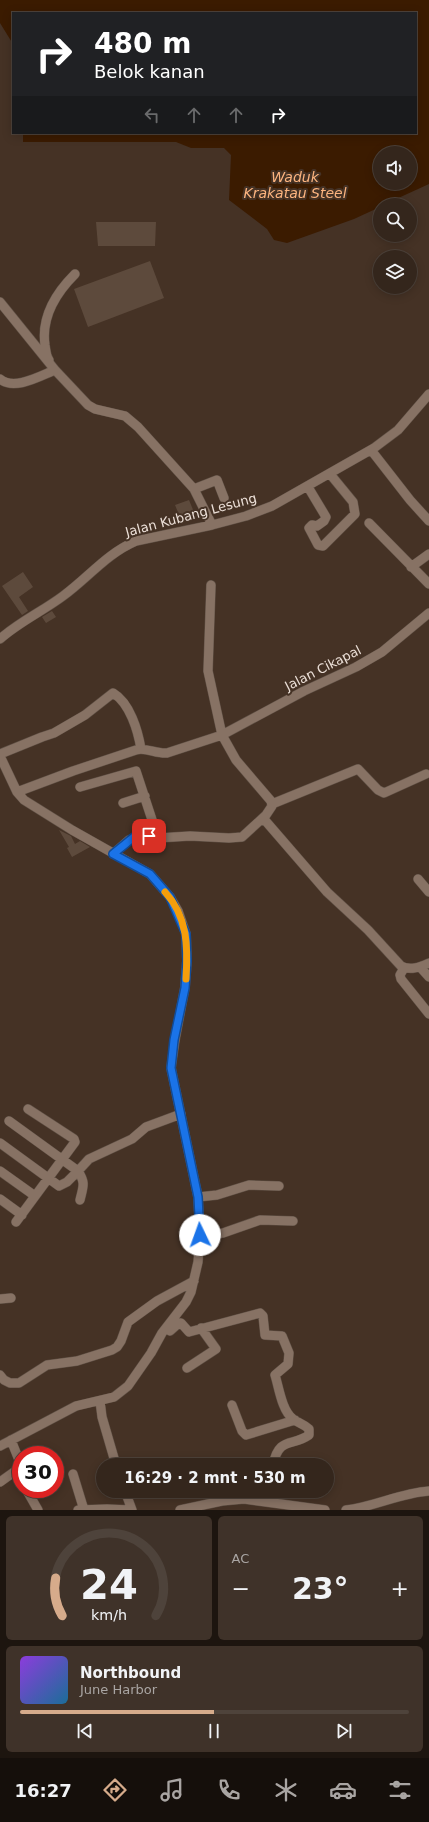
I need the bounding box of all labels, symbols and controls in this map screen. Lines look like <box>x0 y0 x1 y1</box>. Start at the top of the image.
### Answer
text: 480 m <box>94 27 191 60</box>
icon: right <box>28 28 80 80</box>
text: Belok kanan <box>94 61 205 82</box>
icon: left <box>141 104 163 126</box>
icon: ahead <box>183 104 205 126</box>
icon: ahead <box>225 104 247 126</box>
icon: right <box>267 104 289 126</box>
map controls <box>373 146 417 294</box>
button: sound <box>373 146 417 190</box>
water label: Waduk Krakatau Steel <box>243 169 347 201</box>
button: search <box>373 198 417 242</box>
button: layers <box>373 250 417 294</box>
street label: Jalan Kubang Lesung <box>123 490 258 540</box>
street label: Jalan Cikapal <box>281 642 364 694</box>
pin <box>132 819 166 853</box>
icon: arrive <box>138 825 160 847</box>
position arrow <box>179 1214 221 1256</box>
speed limit sign: 30 <box>12 1446 64 1498</box>
text: 16:29 · 2 mnt · 530 m <box>124 1469 306 1487</box>
text: AC <box>232 1551 249 1566</box>
text: 24 <box>80 1560 138 1609</box>
text: 23° <box>292 1571 349 1606</box>
text: − <box>232 1576 250 1601</box>
text: + <box>391 1576 409 1601</box>
text: km/h <box>91 1607 127 1623</box>
text: Northbound <box>80 1664 181 1682</box>
text: June Harbor <box>80 1682 157 1697</box>
icon: previous <box>74 1720 96 1742</box>
icon: pause <box>203 1720 225 1742</box>
icon: next <box>333 1720 355 1742</box>
icon: directions <box>101 1776 129 1804</box>
icon: music <box>158 1776 186 1804</box>
icon: phone <box>215 1776 243 1804</box>
icon: climate <box>272 1776 300 1804</box>
icon: car <box>329 1776 357 1804</box>
icon: filters <box>386 1776 414 1804</box>
text: 16:27 <box>15 1780 72 1801</box>

